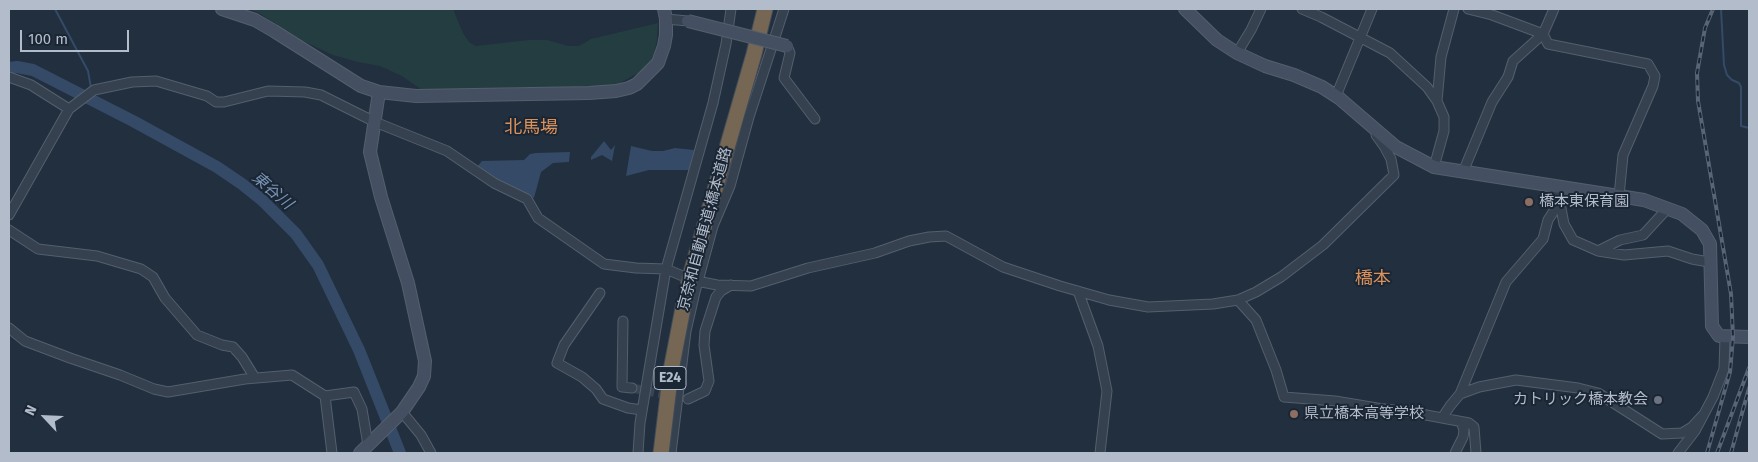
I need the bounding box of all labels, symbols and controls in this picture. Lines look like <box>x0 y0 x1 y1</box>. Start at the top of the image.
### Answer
scale bar <box>22 20 131 52</box>
text: 100 m <box>28 30 68 48</box>
district label: 北馬場 <box>504 117 558 139</box>
street label: 京奈和自動車道;橋本道路 <box>674 145 736 313</box>
water label: 東谷川 <box>248 168 296 214</box>
place label: 橋本東保育園 <box>1539 193 1629 211</box>
marker: 橋本東保育園 <box>1523 196 1535 208</box>
district label: 橋本 <box>1355 268 1391 290</box>
road number: E24 <box>654 366 686 389</box>
place label: カトリック橋本教会 <box>1513 391 1648 409</box>
north arrow <box>20 392 70 442</box>
marker: カトリック橋本教会 <box>1652 394 1664 406</box>
text: N <box>21 403 41 418</box>
place label: 県立橋本高等学校 <box>1304 405 1424 423</box>
marker: 県立橋本高等学校 <box>1288 408 1300 420</box>

